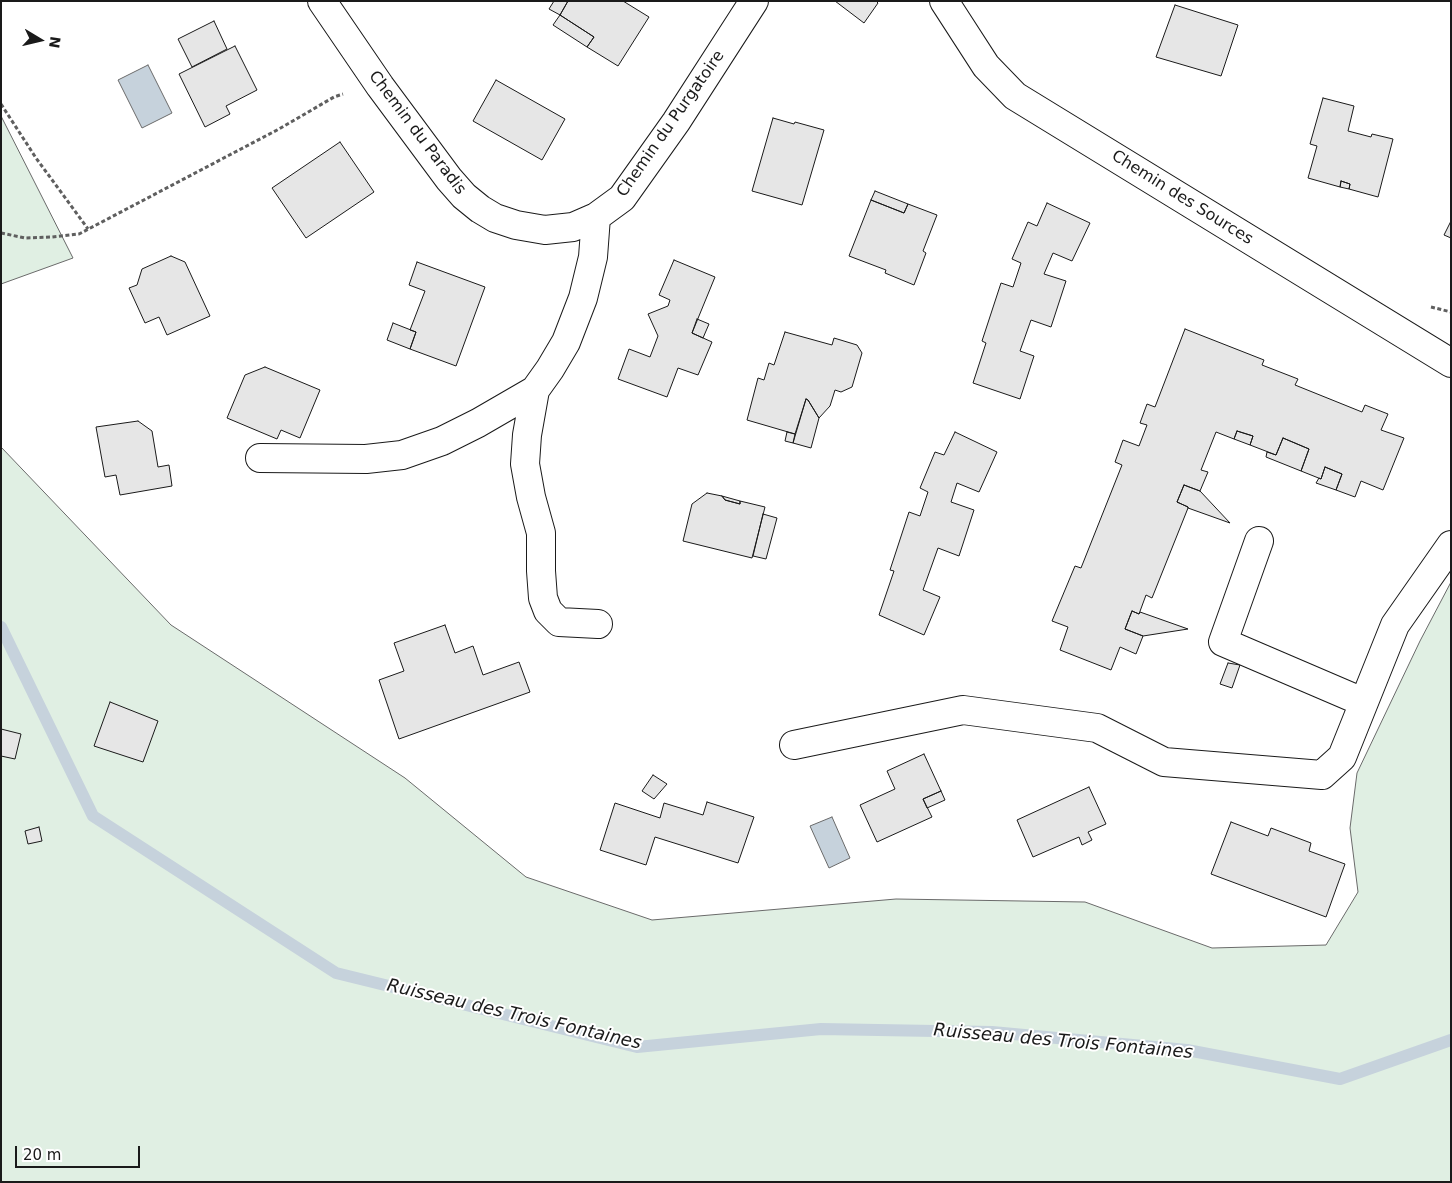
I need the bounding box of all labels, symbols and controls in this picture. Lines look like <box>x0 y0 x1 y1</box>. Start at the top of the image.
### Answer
north arrow <box>15 15 65 65</box>
text: N <box>46 35 64 49</box>
street label: Chemin du Purgatoire <box>613 47 729 201</box>
street label: Chemin du Paradis <box>364 67 470 199</box>
street label: Chemin des Sources <box>1108 147 1256 249</box>
water label: Ruisseau des Trois Fontaines <box>385 975 643 1055</box>
water label: Ruisseau des Trois Fontaines <box>932 1020 1194 1064</box>
scale bar <box>18 1136 142 1168</box>
text: 20 m <box>23 1146 61 1164</box>

